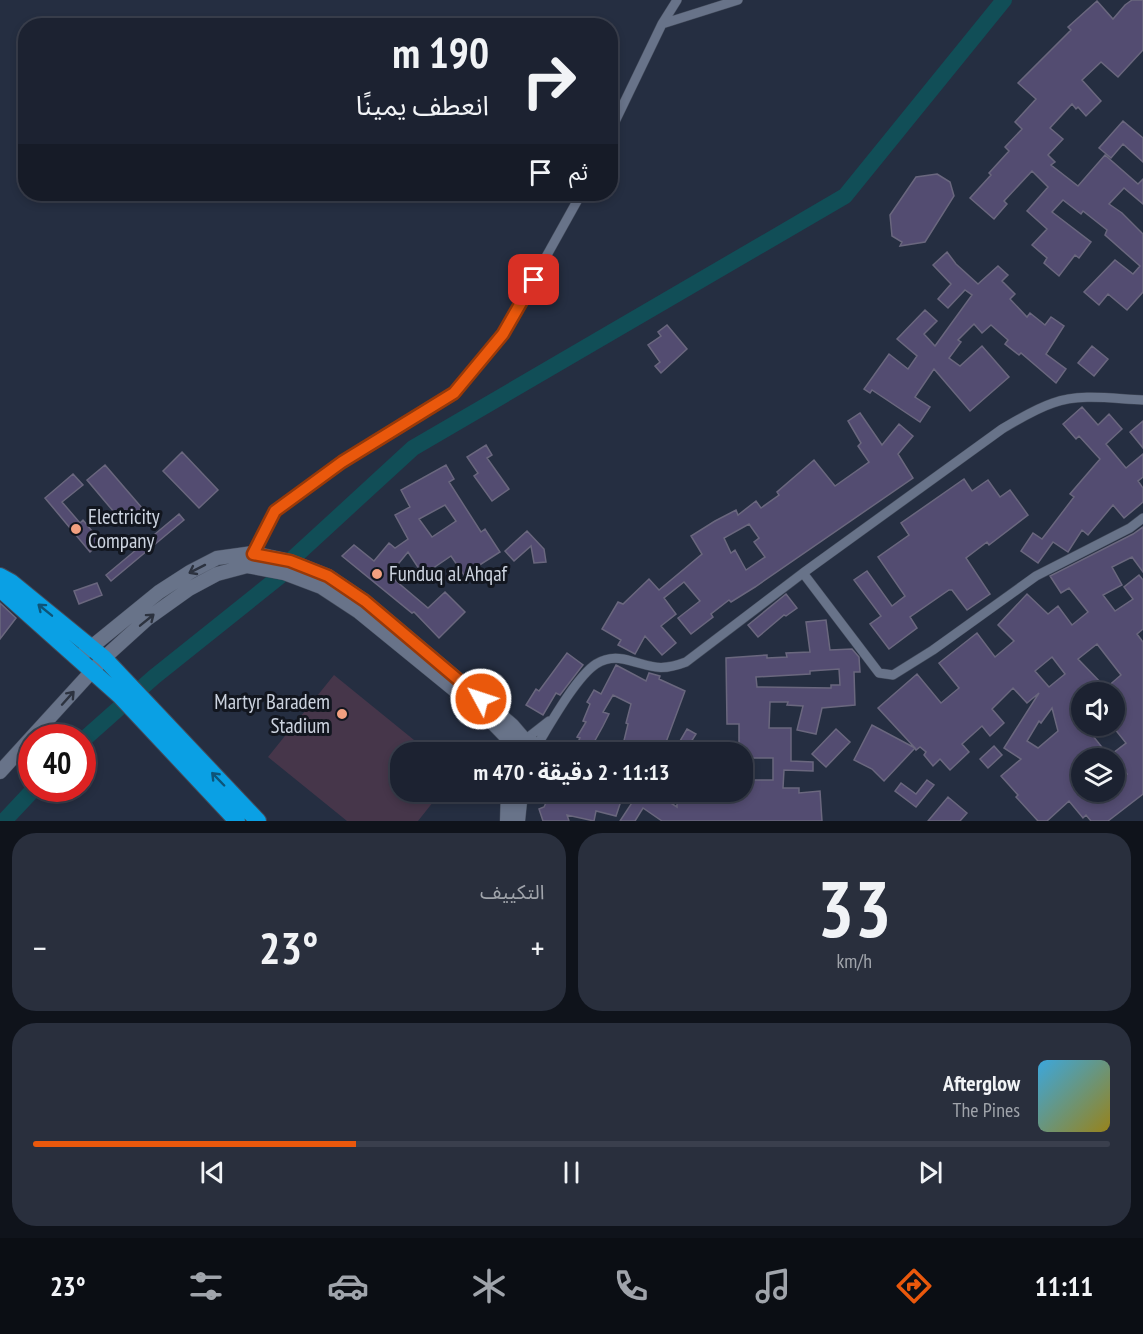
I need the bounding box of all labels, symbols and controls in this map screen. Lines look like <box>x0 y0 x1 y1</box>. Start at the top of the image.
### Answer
text: 190 m <box>392 25 489 80</box>
icon: right <box>510 42 588 120</box>
text: انعطف يمينًا <box>356 88 489 122</box>
icon: arrive <box>524 156 557 189</box>
text: ثم <box>569 158 588 186</box>
pin <box>508 254 559 305</box>
icon: arrive <box>517 263 550 296</box>
place label: Electricity Company <box>88 503 160 554</box>
marker: Electricity Company <box>69 522 83 536</box>
place label: Funduq al Ahqaf <box>389 560 508 587</box>
one-way arrow <box>188 563 206 575</box>
marker: Funduq al Ahqaf <box>370 567 384 581</box>
one-way arrow <box>37 604 53 617</box>
one-way arrow <box>139 613 155 626</box>
position arrow <box>449 667 513 731</box>
map controls <box>1071 682 1125 802</box>
button: sound <box>1071 682 1125 736</box>
place label: Martyr Baradem Stadium <box>214 688 330 739</box>
one-way arrow <box>61 690 75 705</box>
marker: Martyr Baradem Stadium <box>335 707 349 721</box>
speed limit sign: 40 <box>18 724 96 802</box>
button: layers <box>1071 748 1125 802</box>
text: 11:13 · 2 دقيقة · 470 m <box>473 758 670 786</box>
one-way arrow <box>210 771 225 786</box>
text: 33 <box>817 858 892 959</box>
text: التكييف <box>480 879 545 905</box>
text: 23° <box>259 918 318 976</box>
text: − <box>33 926 47 969</box>
text: + <box>531 926 545 969</box>
text: km/h <box>837 948 872 974</box>
text: Afterglow <box>943 1069 1020 1097</box>
text: The Pines <box>953 1097 1020 1123</box>
icon: previous <box>196 1156 229 1189</box>
icon: pause <box>555 1156 588 1189</box>
icon: next <box>914 1156 947 1189</box>
icon: filters <box>185 1265 227 1307</box>
icon: car <box>327 1265 369 1307</box>
icon: climate <box>468 1265 510 1307</box>
icon: phone <box>610 1265 652 1307</box>
icon: music <box>752 1265 794 1307</box>
icon: directions <box>893 1265 935 1307</box>
text: 23° <box>50 1269 86 1303</box>
text: 11:11 <box>1035 1269 1093 1303</box>

